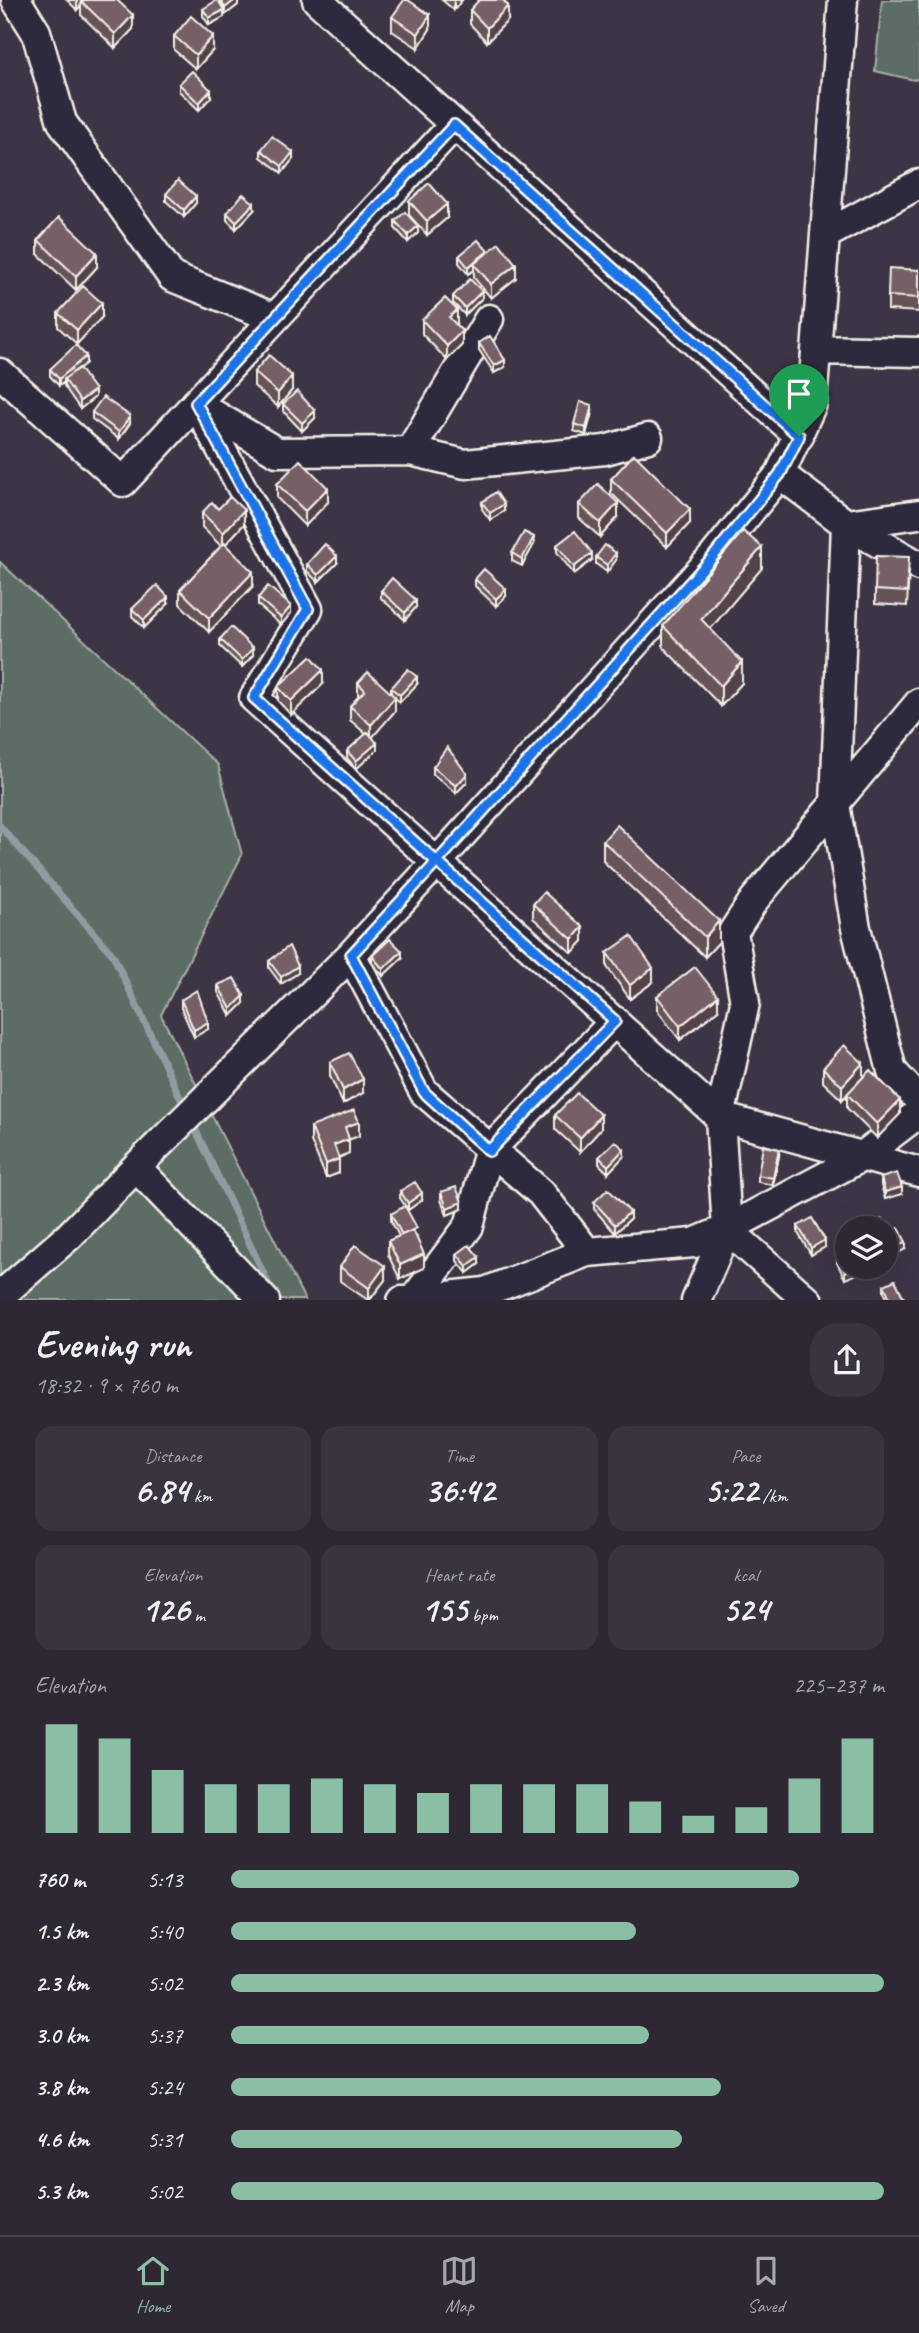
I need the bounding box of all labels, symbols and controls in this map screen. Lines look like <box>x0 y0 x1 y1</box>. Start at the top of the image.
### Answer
pin <box>769 364 829 436</box>
icon: arrive <box>780 375 818 413</box>
map controls <box>835 1216 898 1279</box>
button: layers <box>835 1216 898 1279</box>
text: Evening run <box>35 1321 191 1368</box>
button: share <box>810 1323 884 1397</box>
text: 18:32 · 9 × 760 m <box>35 1371 178 1400</box>
text: Distance <box>145 1444 202 1468</box>
text: Time <box>445 1444 474 1468</box>
text: Pace <box>731 1444 760 1468</box>
text: 6.84 <box>134 1468 189 1513</box>
text: 36:42 <box>424 1468 495 1513</box>
text: 5:22 <box>704 1468 758 1513</box>
text: km <box>189 1484 212 1508</box>
text: /km <box>758 1484 787 1508</box>
text: Elevation <box>144 1563 202 1587</box>
text: Heart rate <box>425 1563 494 1587</box>
text: kcal <box>733 1563 758 1587</box>
text: 126 <box>142 1587 190 1632</box>
text: 155 <box>421 1587 467 1632</box>
text: 524 <box>722 1587 769 1632</box>
text: m <box>190 1603 205 1627</box>
text: bpm <box>467 1603 498 1627</box>
text: Elevation <box>35 1671 106 1700</box>
text: 225–237 m <box>793 1671 884 1700</box>
text: 760 m <box>35 1865 85 1894</box>
text: 5:13 <box>147 1865 183 1894</box>
text: 1.5 km <box>35 1917 88 1946</box>
text: 5:40 <box>147 1917 183 1946</box>
text: 2.3 km <box>35 1969 89 1998</box>
text: 5:02 <box>147 1969 183 1998</box>
text: 3.0 km <box>35 2021 89 2050</box>
text: 5:37 <box>147 2021 183 2050</box>
text: 3.8 km <box>35 2073 89 2102</box>
text: 5:24 <box>147 2073 183 2102</box>
text: 4.6 km <box>35 2125 89 2154</box>
text: 5:31 <box>147 2125 183 2154</box>
text: 5.3 km <box>35 2177 88 2206</box>
text: 5:02 <box>147 2177 183 2206</box>
tab: Home <box>134 2252 172 2318</box>
tab: Map <box>440 2252 478 2318</box>
tab: Saved <box>747 2252 785 2318</box>

